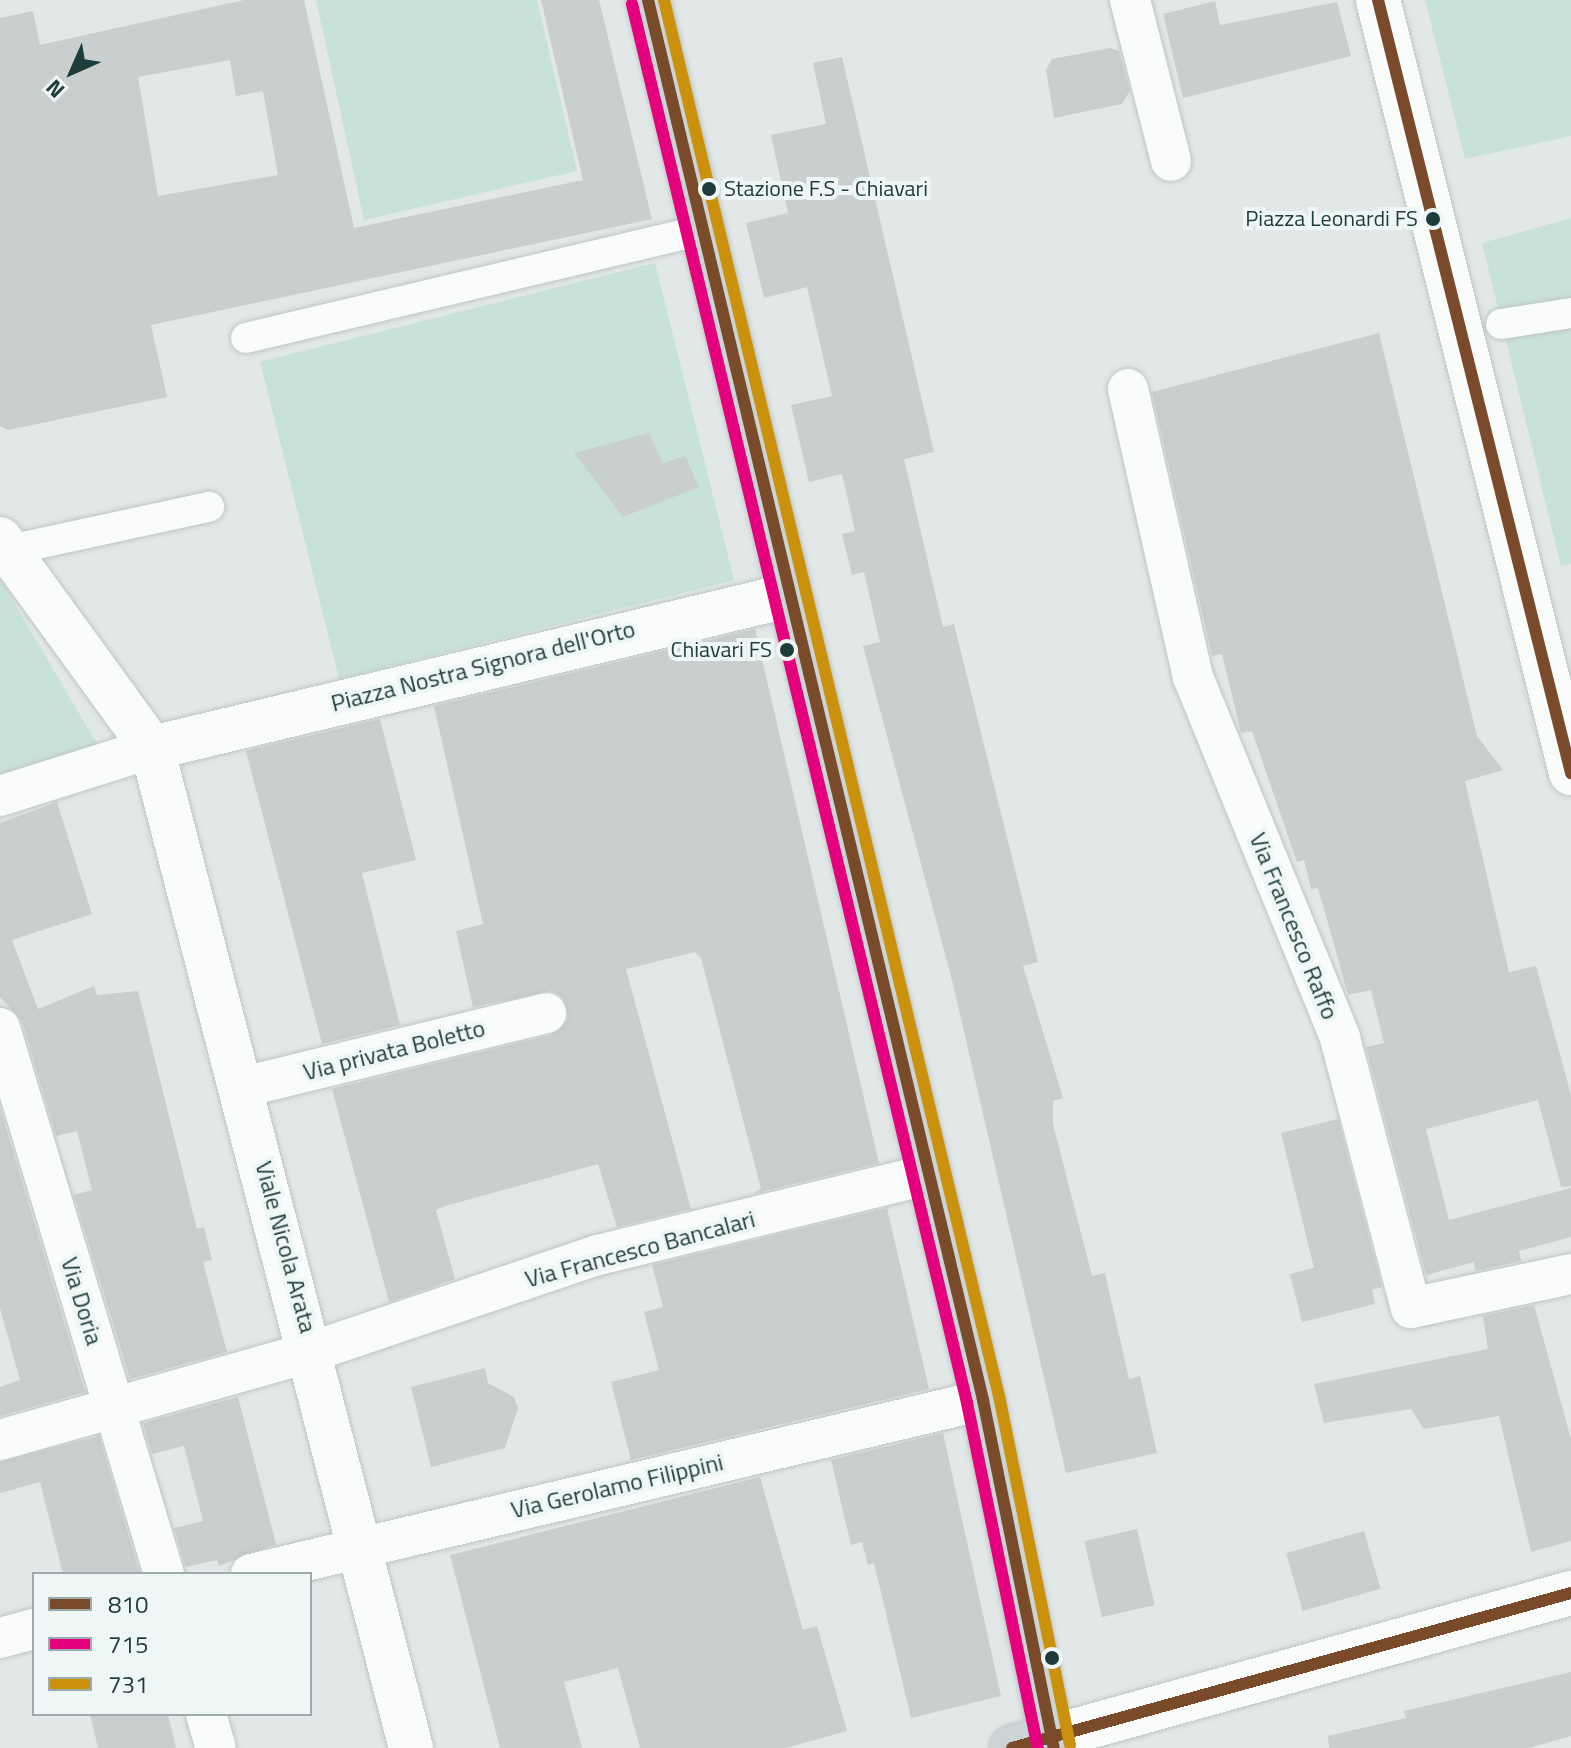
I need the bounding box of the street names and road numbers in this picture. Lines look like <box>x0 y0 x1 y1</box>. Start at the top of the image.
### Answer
street label: Piazza Nostra Signora dell'Orto <box>328 614 638 718</box>
street label: Via Francesco Raffo <box>1243 828 1345 1024</box>
street label: Via privata Boletto <box>300 1013 488 1087</box>
street label: Viale Nicola Arata <box>249 1158 323 1336</box>
street label: Via Francesco Bancalari <box>522 1204 758 1294</box>
street label: Via Doria <box>55 1254 109 1348</box>
street label: Via Gerolamo Filippini <box>508 1448 726 1524</box>

